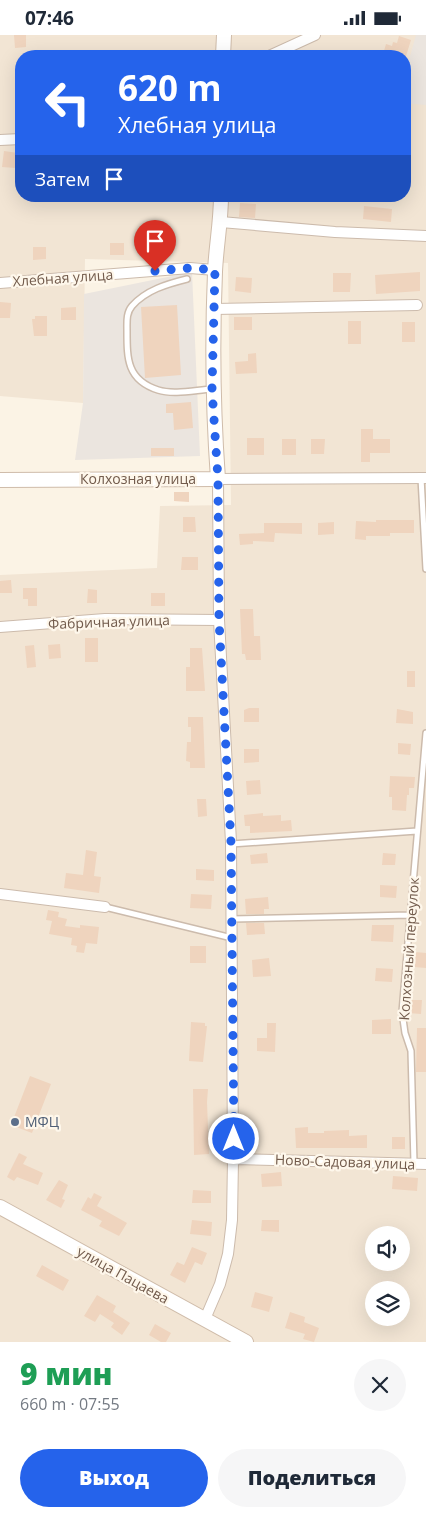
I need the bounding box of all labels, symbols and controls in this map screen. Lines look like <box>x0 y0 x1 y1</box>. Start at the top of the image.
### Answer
text: 07:46 <box>25 5 74 31</box>
text: 620 m <box>118 64 222 111</box>
icon: left <box>35 70 100 135</box>
text: Хлебная улица <box>118 109 276 139</box>
icon: arrive <box>100 165 128 193</box>
text: Затем <box>35 166 90 192</box>
pin <box>134 220 176 271</box>
icon: arrive <box>141 227 169 255</box>
street label: Хлебная улица <box>12 265 114 290</box>
street label: Колхозная улица <box>80 469 196 488</box>
street label: Фабричная улица <box>48 610 170 633</box>
street label: Колхозный переулок <box>394 876 423 1021</box>
place label: МФЦ <box>25 1112 60 1131</box>
position arrow <box>207 1112 259 1164</box>
marker: МФЦ <box>9 1116 21 1128</box>
street label: Ново-Садовая улица <box>275 1150 416 1173</box>
map controls <box>365 1226 410 1326</box>
button: sound <box>365 1226 410 1271</box>
street label: улица Пацаева <box>74 1241 173 1308</box>
button: layers <box>365 1281 410 1326</box>
text: 9 мин <box>20 1353 113 1394</box>
button: close <box>354 1359 406 1411</box>
text: 660 m · 07:55 <box>20 1393 120 1415</box>
button: Выход <box>20 1449 208 1507</box>
button: Поделиться <box>218 1449 406 1507</box>

